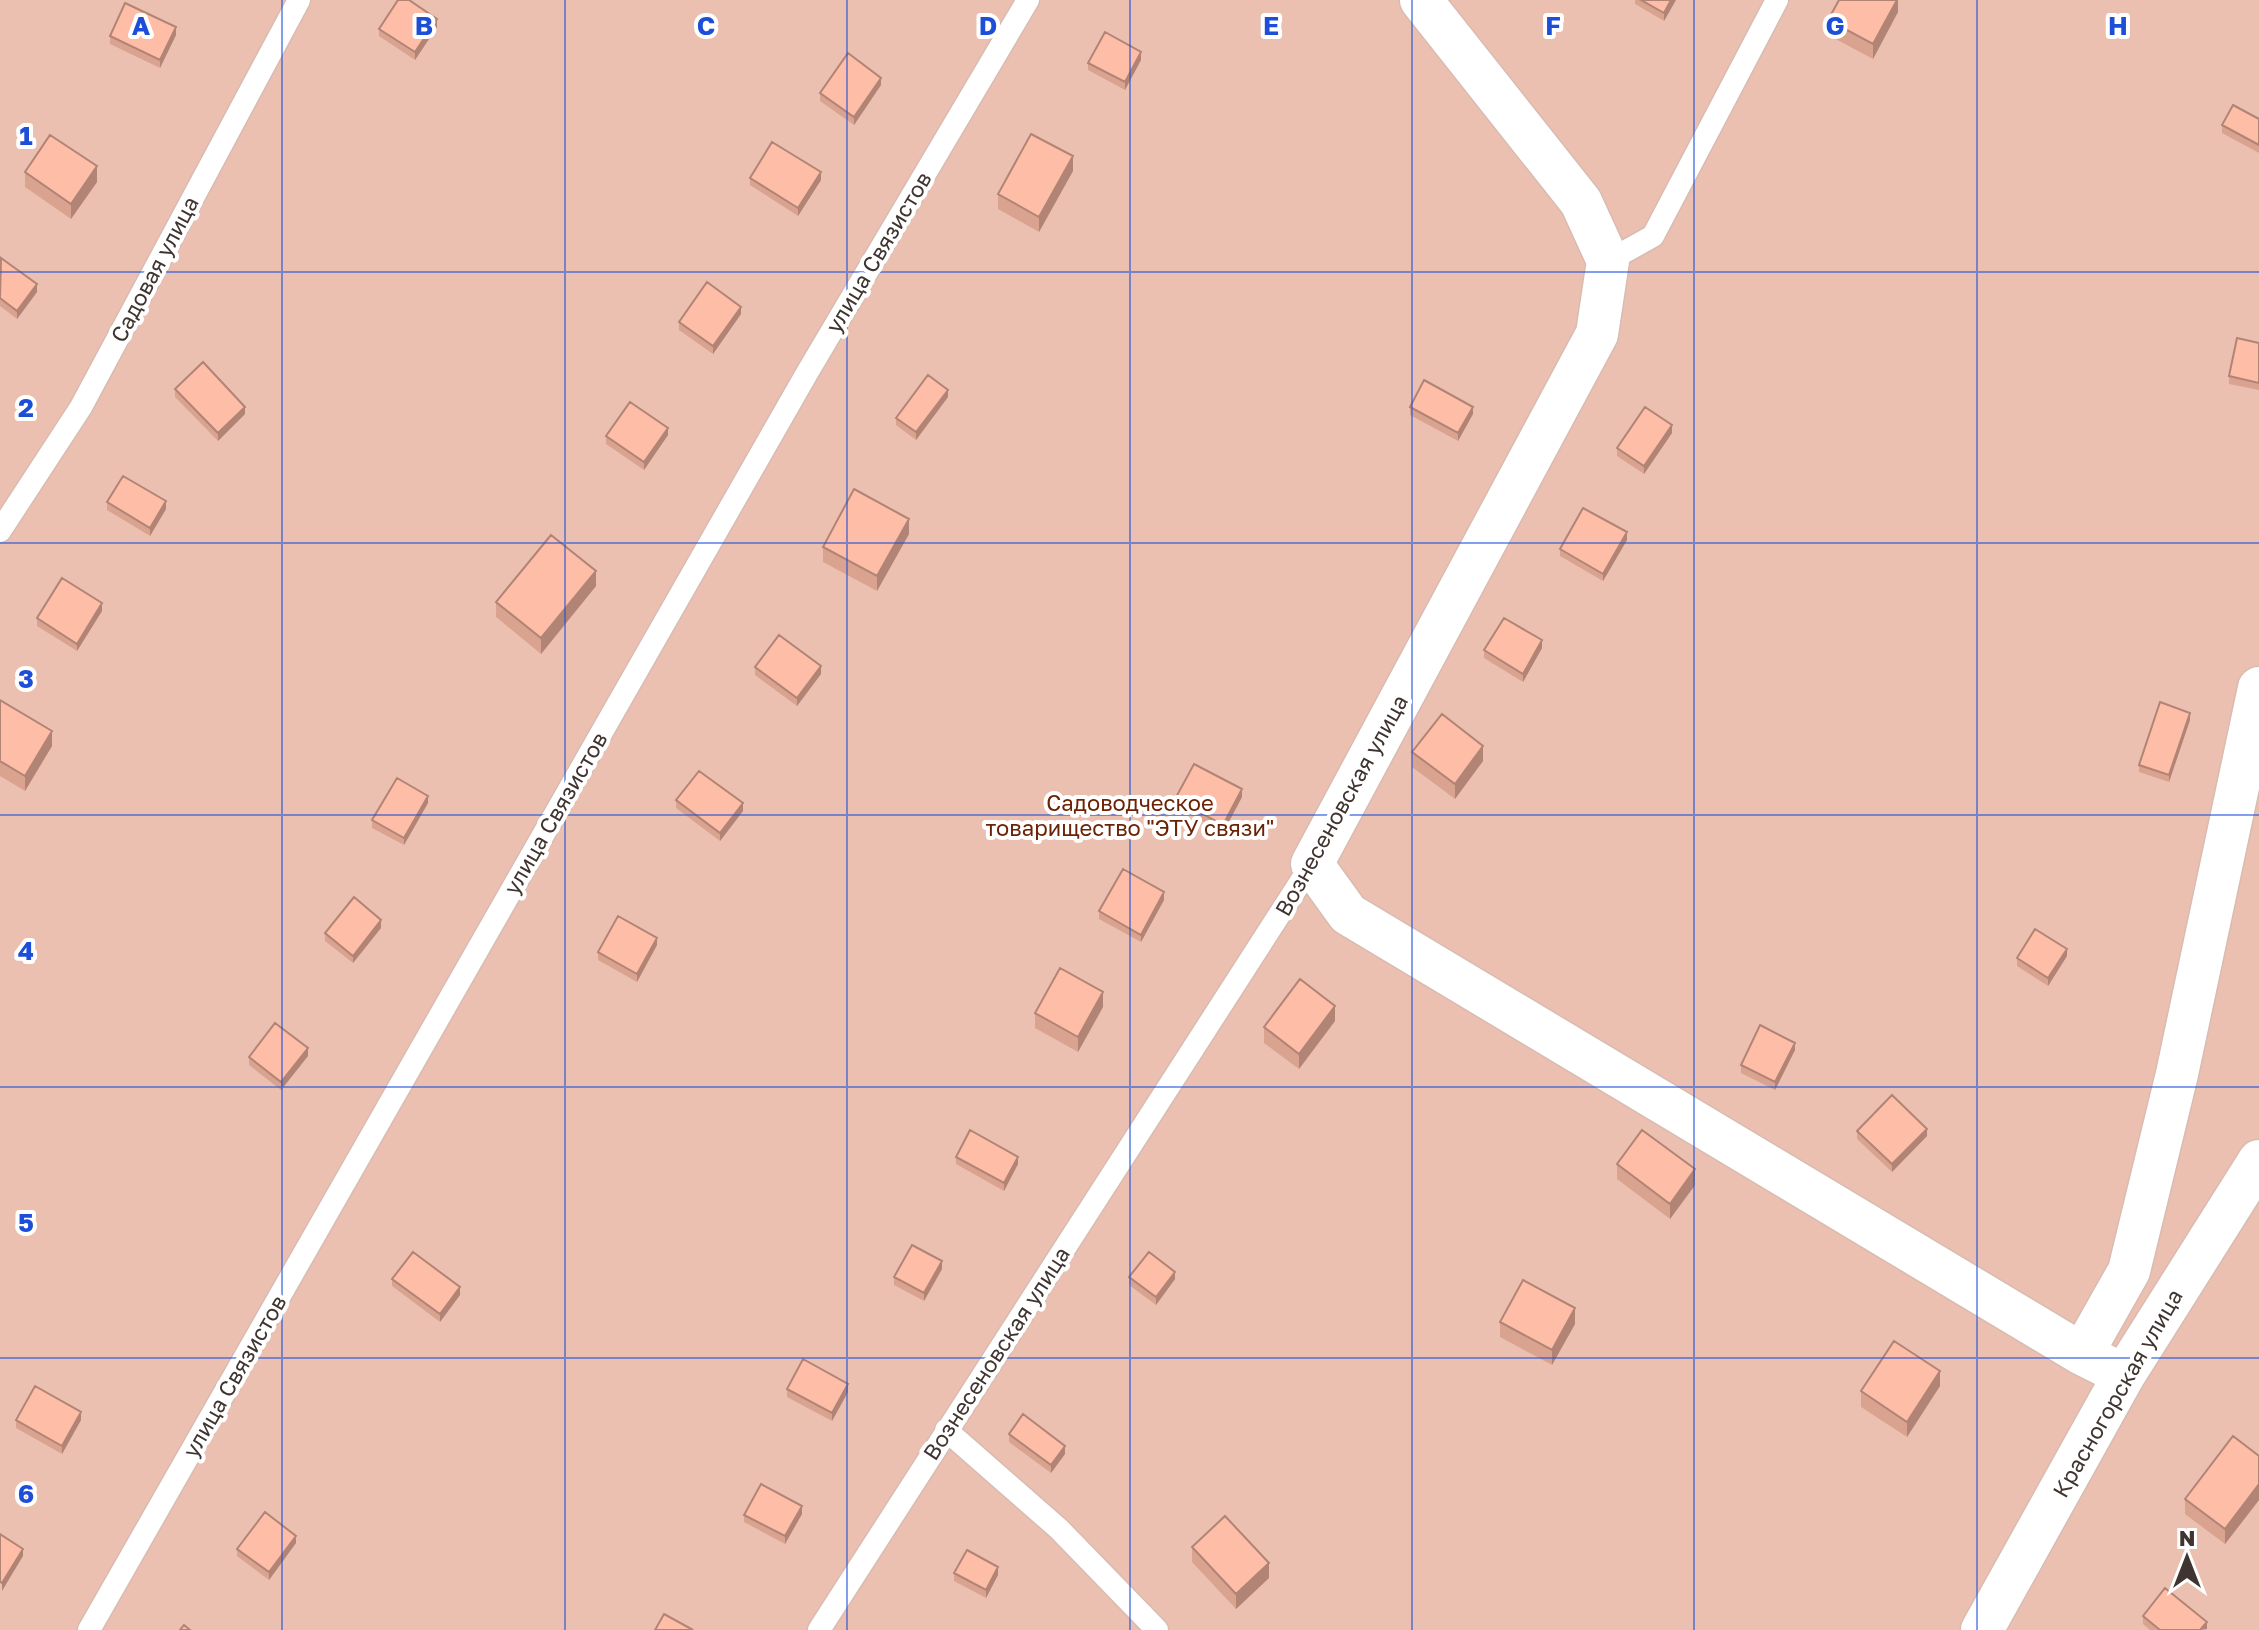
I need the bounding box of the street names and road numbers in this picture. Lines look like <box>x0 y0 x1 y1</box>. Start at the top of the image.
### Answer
street label: улица Связистов <box>819 167 937 337</box>
street label: Садовая улица <box>104 191 204 347</box>
street label: Вознесеновская улица <box>1269 690 1413 920</box>
street label: улица Связистов <box>498 727 612 899</box>
street label: Вознесеновская улица <box>917 1241 1075 1465</box>
street label: Красногорская улица <box>2046 1284 2188 1502</box>
street label: улица Связистов <box>177 1290 291 1462</box>

